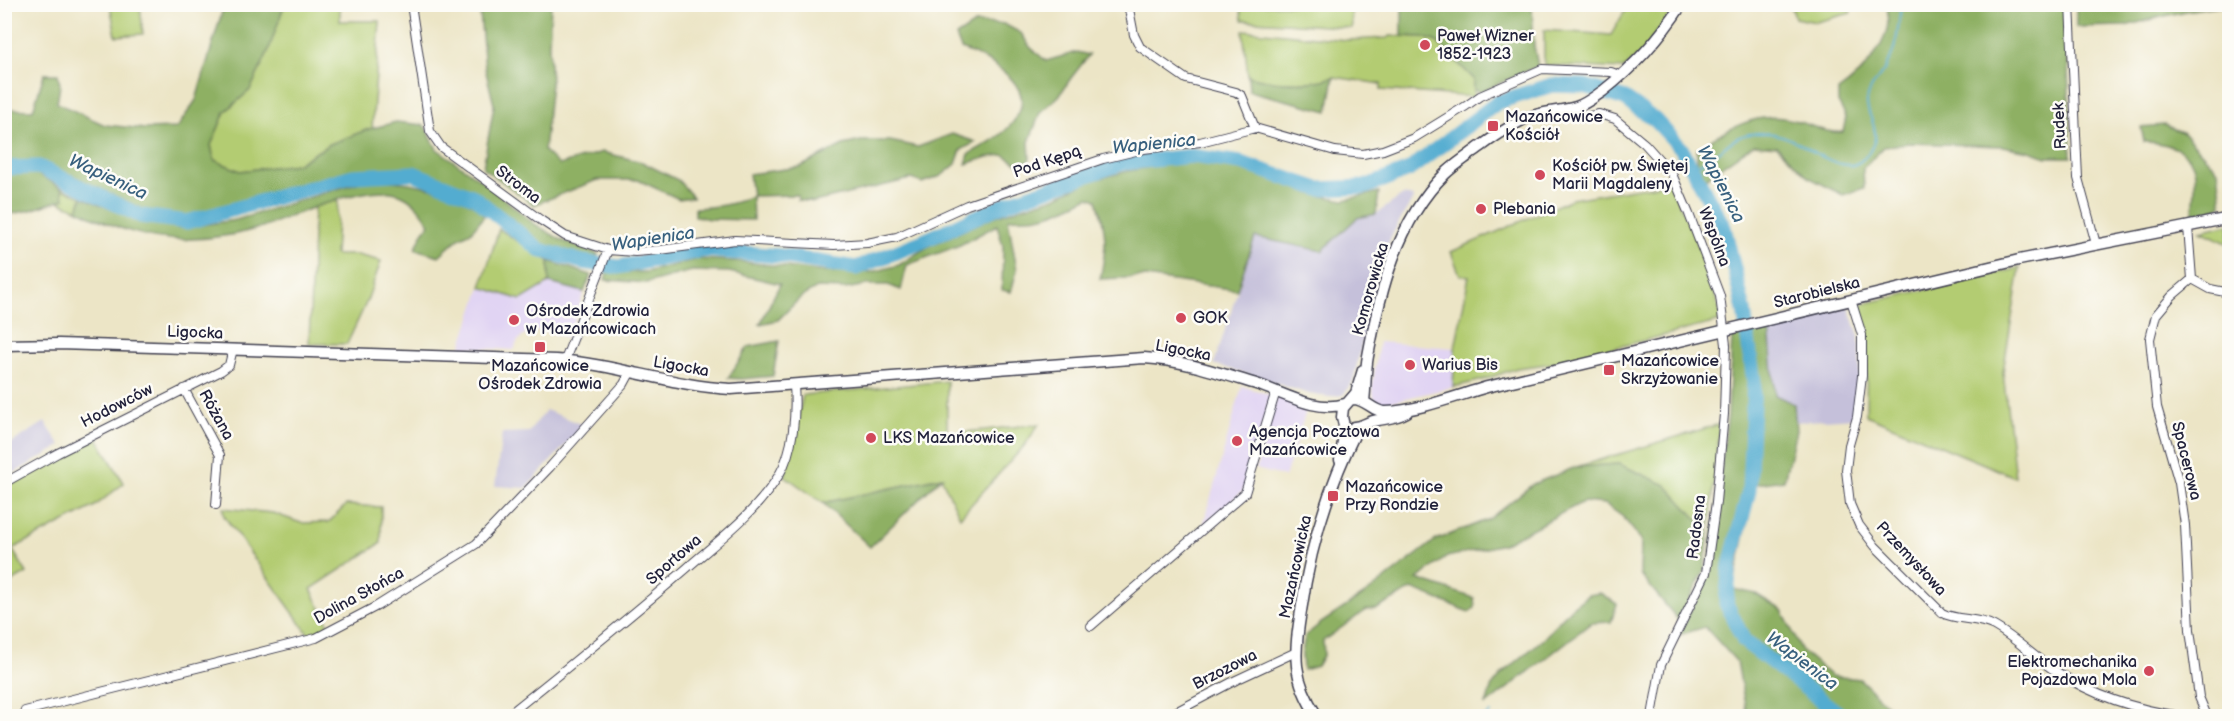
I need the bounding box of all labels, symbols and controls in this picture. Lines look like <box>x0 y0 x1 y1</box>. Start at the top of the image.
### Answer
place label: Paweł Wizner 1852-1923 <box>1437 27 1534 64</box>
marker: Paweł Wizner 1852-1923 <box>1418 38 1432 52</box>
street label: Rudek <box>2049 102 2071 150</box>
place label: Mazańcowice Kościół <box>1505 108 1604 145</box>
marker: Mazańcowice Kościół <box>1486 119 1500 133</box>
water label: Wapienica <box>1111 129 1197 159</box>
street label: Pod Kępą <box>1011 141 1084 182</box>
water label: Wapienica <box>1693 142 1749 226</box>
water label: Wapienica <box>65 150 151 204</box>
place label: Kościół pw. Świętej Marii Magdaleny <box>1552 155 1688 194</box>
street label: Stroma <box>492 162 544 208</box>
marker: Kościół pw. Świętej Marii Magdaleny <box>1533 168 1547 182</box>
place label: Plebania <box>1493 200 1556 219</box>
marker: Plebania <box>1474 202 1488 216</box>
street label: Wspólna <box>1694 204 1734 270</box>
water label: Wapienica <box>610 222 696 256</box>
street label: Komorowicka <box>1349 240 1393 338</box>
street label: Starobielska <box>1772 273 1862 313</box>
place label: Ośrodek Zdrowia w Mazańcowicach <box>526 302 656 339</box>
place label: GOK <box>1193 309 1228 328</box>
marker: GOK <box>1174 311 1188 325</box>
marker: Ośrodek Zdrowia w Mazańcowicach <box>507 313 521 327</box>
street label: Ligocka <box>166 323 224 343</box>
street label: Ligocka <box>1153 336 1213 366</box>
marker: Mazańcowice Ośrodek Zdrowia <box>533 340 547 354</box>
place label: Mazańcowice Skrzyżowanie <box>1621 352 1720 389</box>
street label: Ligocka <box>652 353 710 381</box>
place label: Warius Bis <box>1422 356 1498 375</box>
place label: Mazańcowice Ośrodek Zdrowia <box>478 357 602 394</box>
marker: Warius Bis <box>1403 358 1417 372</box>
marker: Mazańcowice Skrzyżowanie <box>1602 363 1616 377</box>
street label: Hodowców <box>78 380 156 432</box>
street label: Różana <box>194 386 238 444</box>
street label: Spacerowa <box>2167 420 2205 502</box>
place label: Agencja Pocztowa Mazańcowice <box>1249 423 1380 460</box>
place label: LKS Mazańcowice <box>883 429 1015 448</box>
marker: LKS Mazańcowice <box>864 431 878 445</box>
marker: Agencja Pocztowa Mazańcowice <box>1230 434 1244 448</box>
place label: Mazańcowice Przy Rondzie <box>1345 478 1444 515</box>
marker: Mazańcowice Przy Rondzie <box>1326 489 1340 503</box>
street label: Radosna <box>1684 494 1710 560</box>
street label: Mazańcowicka <box>1276 514 1316 620</box>
street label: Przemysłowa <box>1872 518 1950 600</box>
street label: Sportowa <box>642 531 706 589</box>
street label: Dolina Słońca <box>311 563 407 629</box>
water label: Wapienica <box>1762 627 1842 695</box>
street label: Brzozowa <box>1190 646 1260 694</box>
place label: Elektromechanika Pojazdowa Mola <box>2007 653 2137 690</box>
marker: Elektromechanika Pojazdowa Mola <box>2142 664 2156 678</box>

